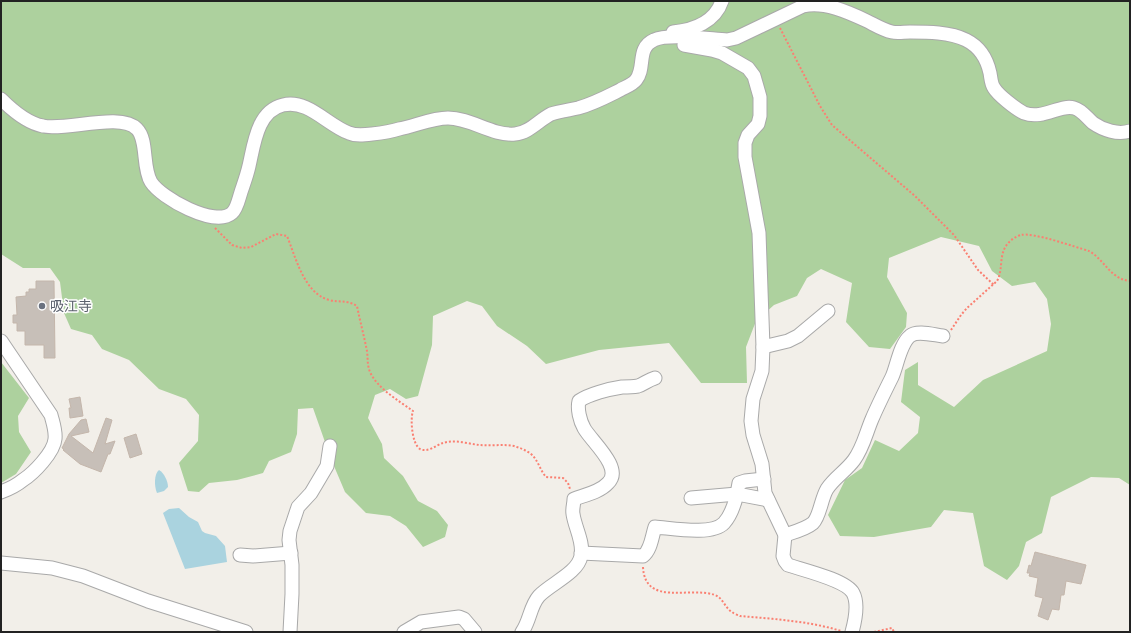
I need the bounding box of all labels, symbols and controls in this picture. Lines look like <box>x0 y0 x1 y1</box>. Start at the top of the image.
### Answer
place label: 吸江寺 <box>50 298 92 315</box>
marker: 吸江寺 <box>37 301 47 311</box>

